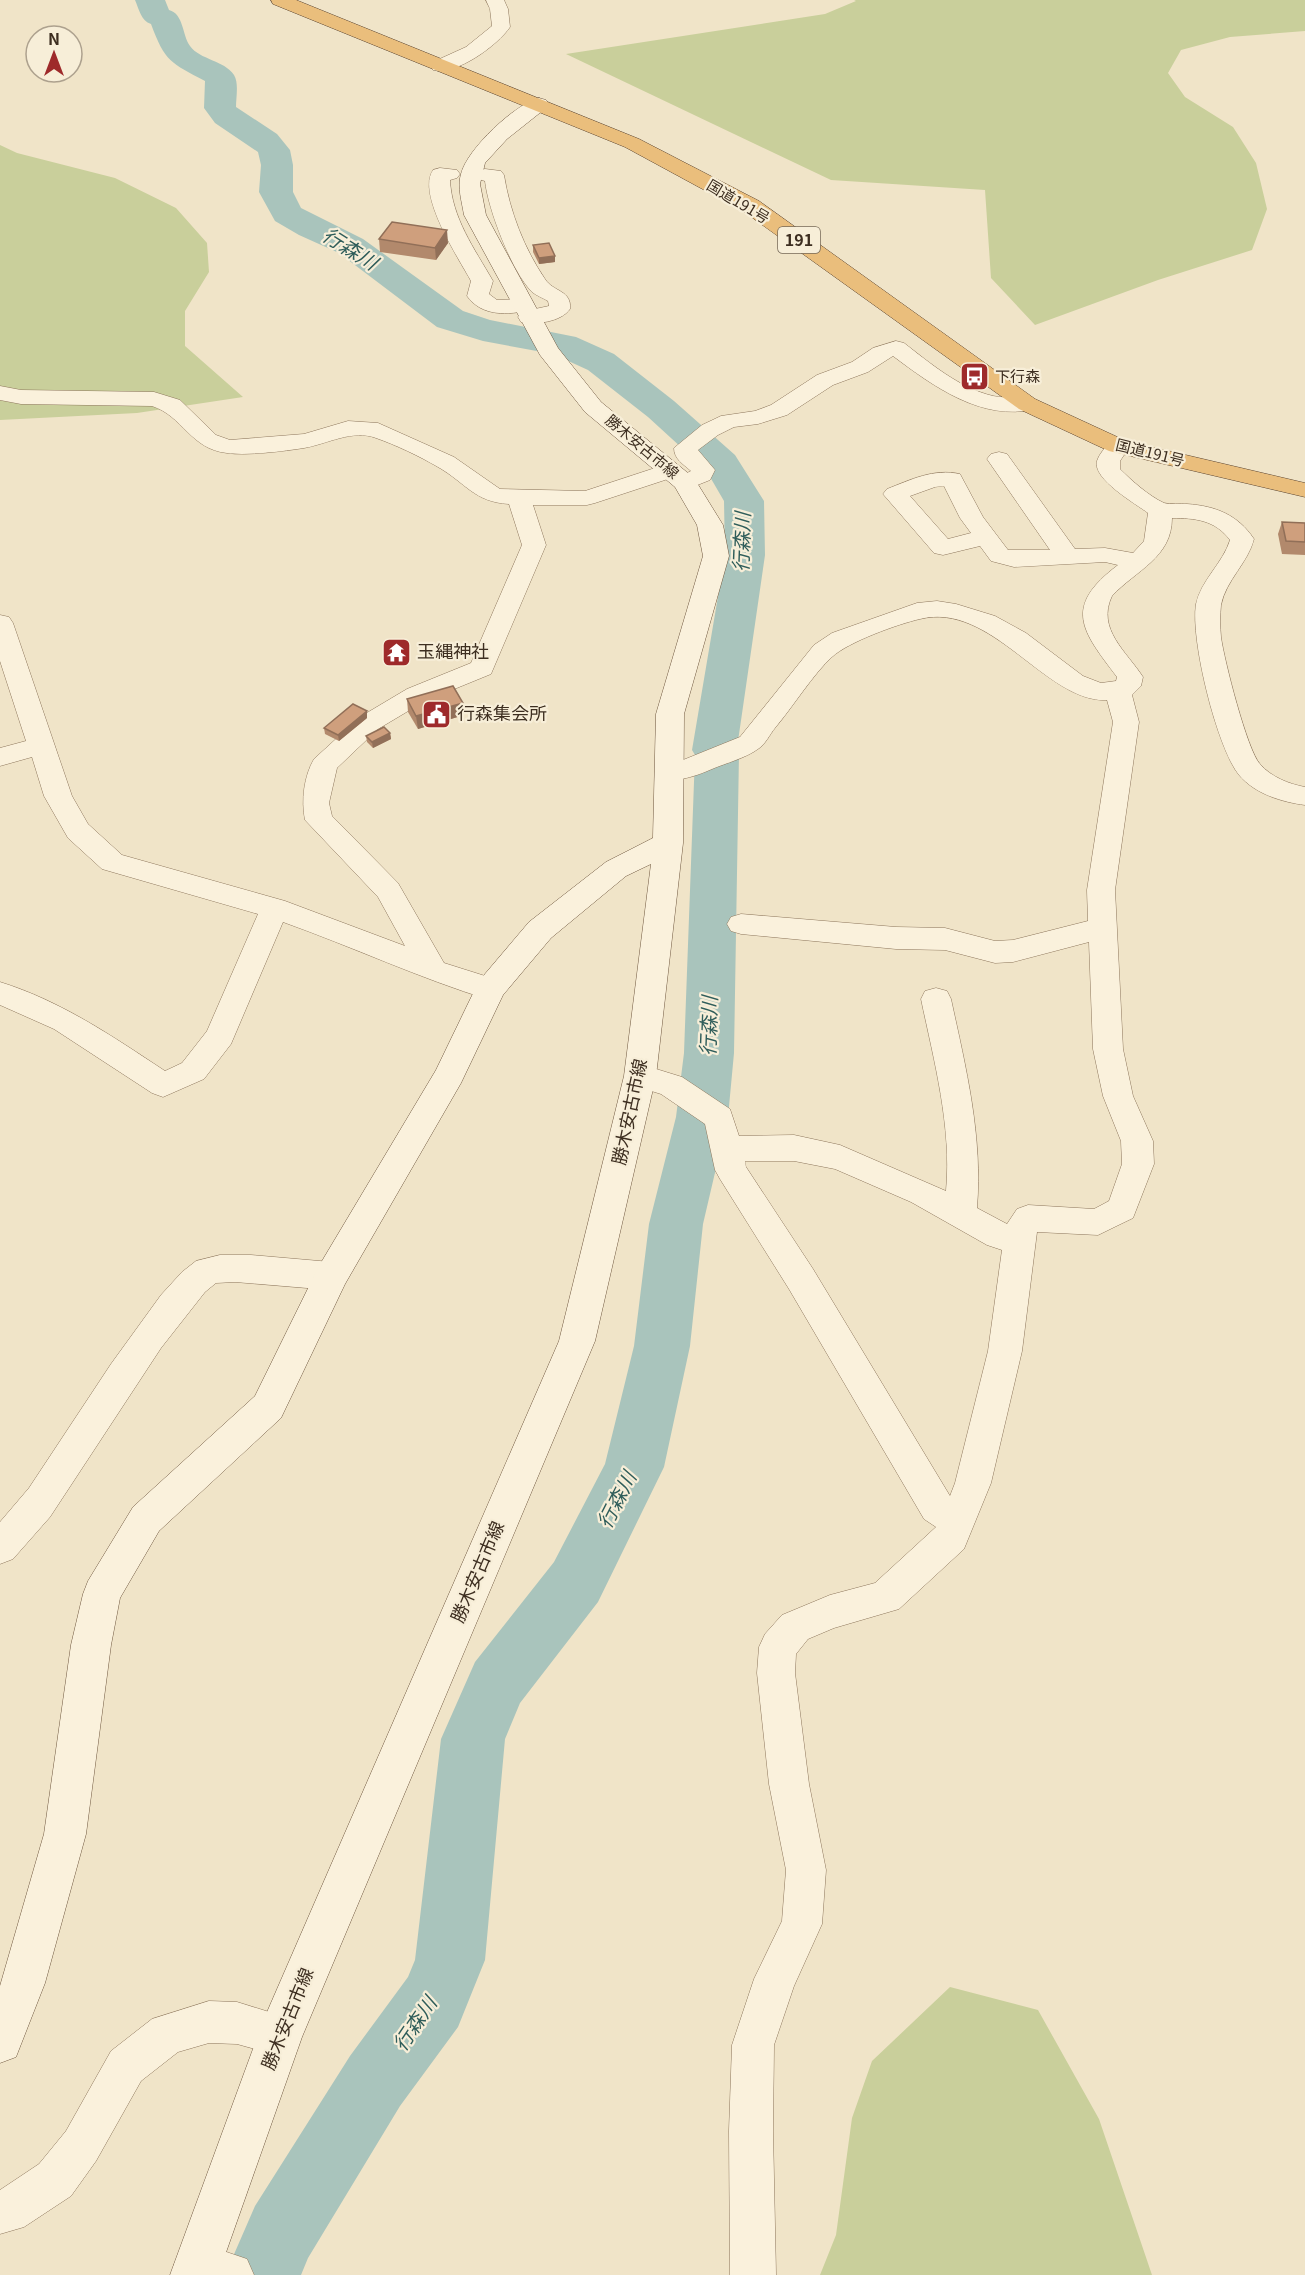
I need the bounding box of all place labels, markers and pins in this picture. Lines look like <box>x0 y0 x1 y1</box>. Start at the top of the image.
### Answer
bus stop icon: 下行森 <box>958 361 990 393</box>
place label: 下行森 <box>995 365 1040 386</box>
temple icon: 玉縄神社 <box>380 636 412 668</box>
place label: 玉縄神社 <box>417 637 489 663</box>
public building icon: 行森集会所 <box>420 698 452 730</box>
place label: 行森集会所 <box>457 699 547 725</box>

